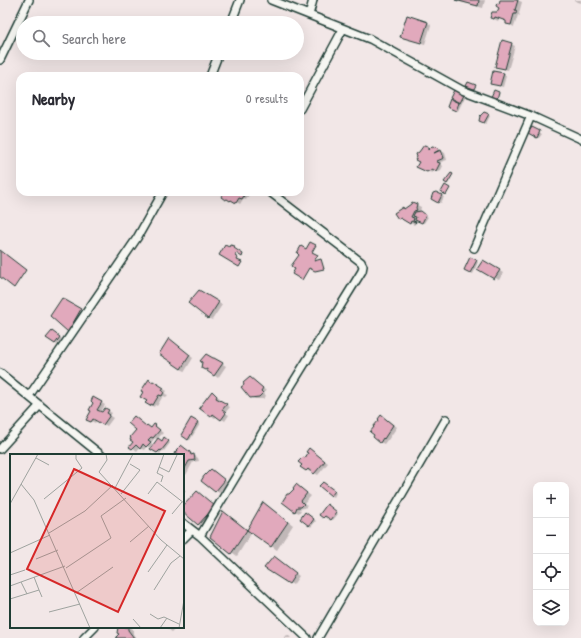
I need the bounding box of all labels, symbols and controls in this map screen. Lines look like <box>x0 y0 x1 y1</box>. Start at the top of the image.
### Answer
search box <box>16 16 304 60</box>
icon: search <box>30 27 52 49</box>
text: Search here <box>62 28 126 49</box>
text: Nearby <box>32 87 75 110</box>
text: 0 results <box>246 89 288 107</box>
inset map <box>10 454 184 628</box>
map controls <box>533 482 569 626</box>
button: + <box>533 482 569 518</box>
button: − <box>533 518 569 554</box>
button: locate <box>533 554 569 590</box>
button: layers <box>533 590 569 626</box>

